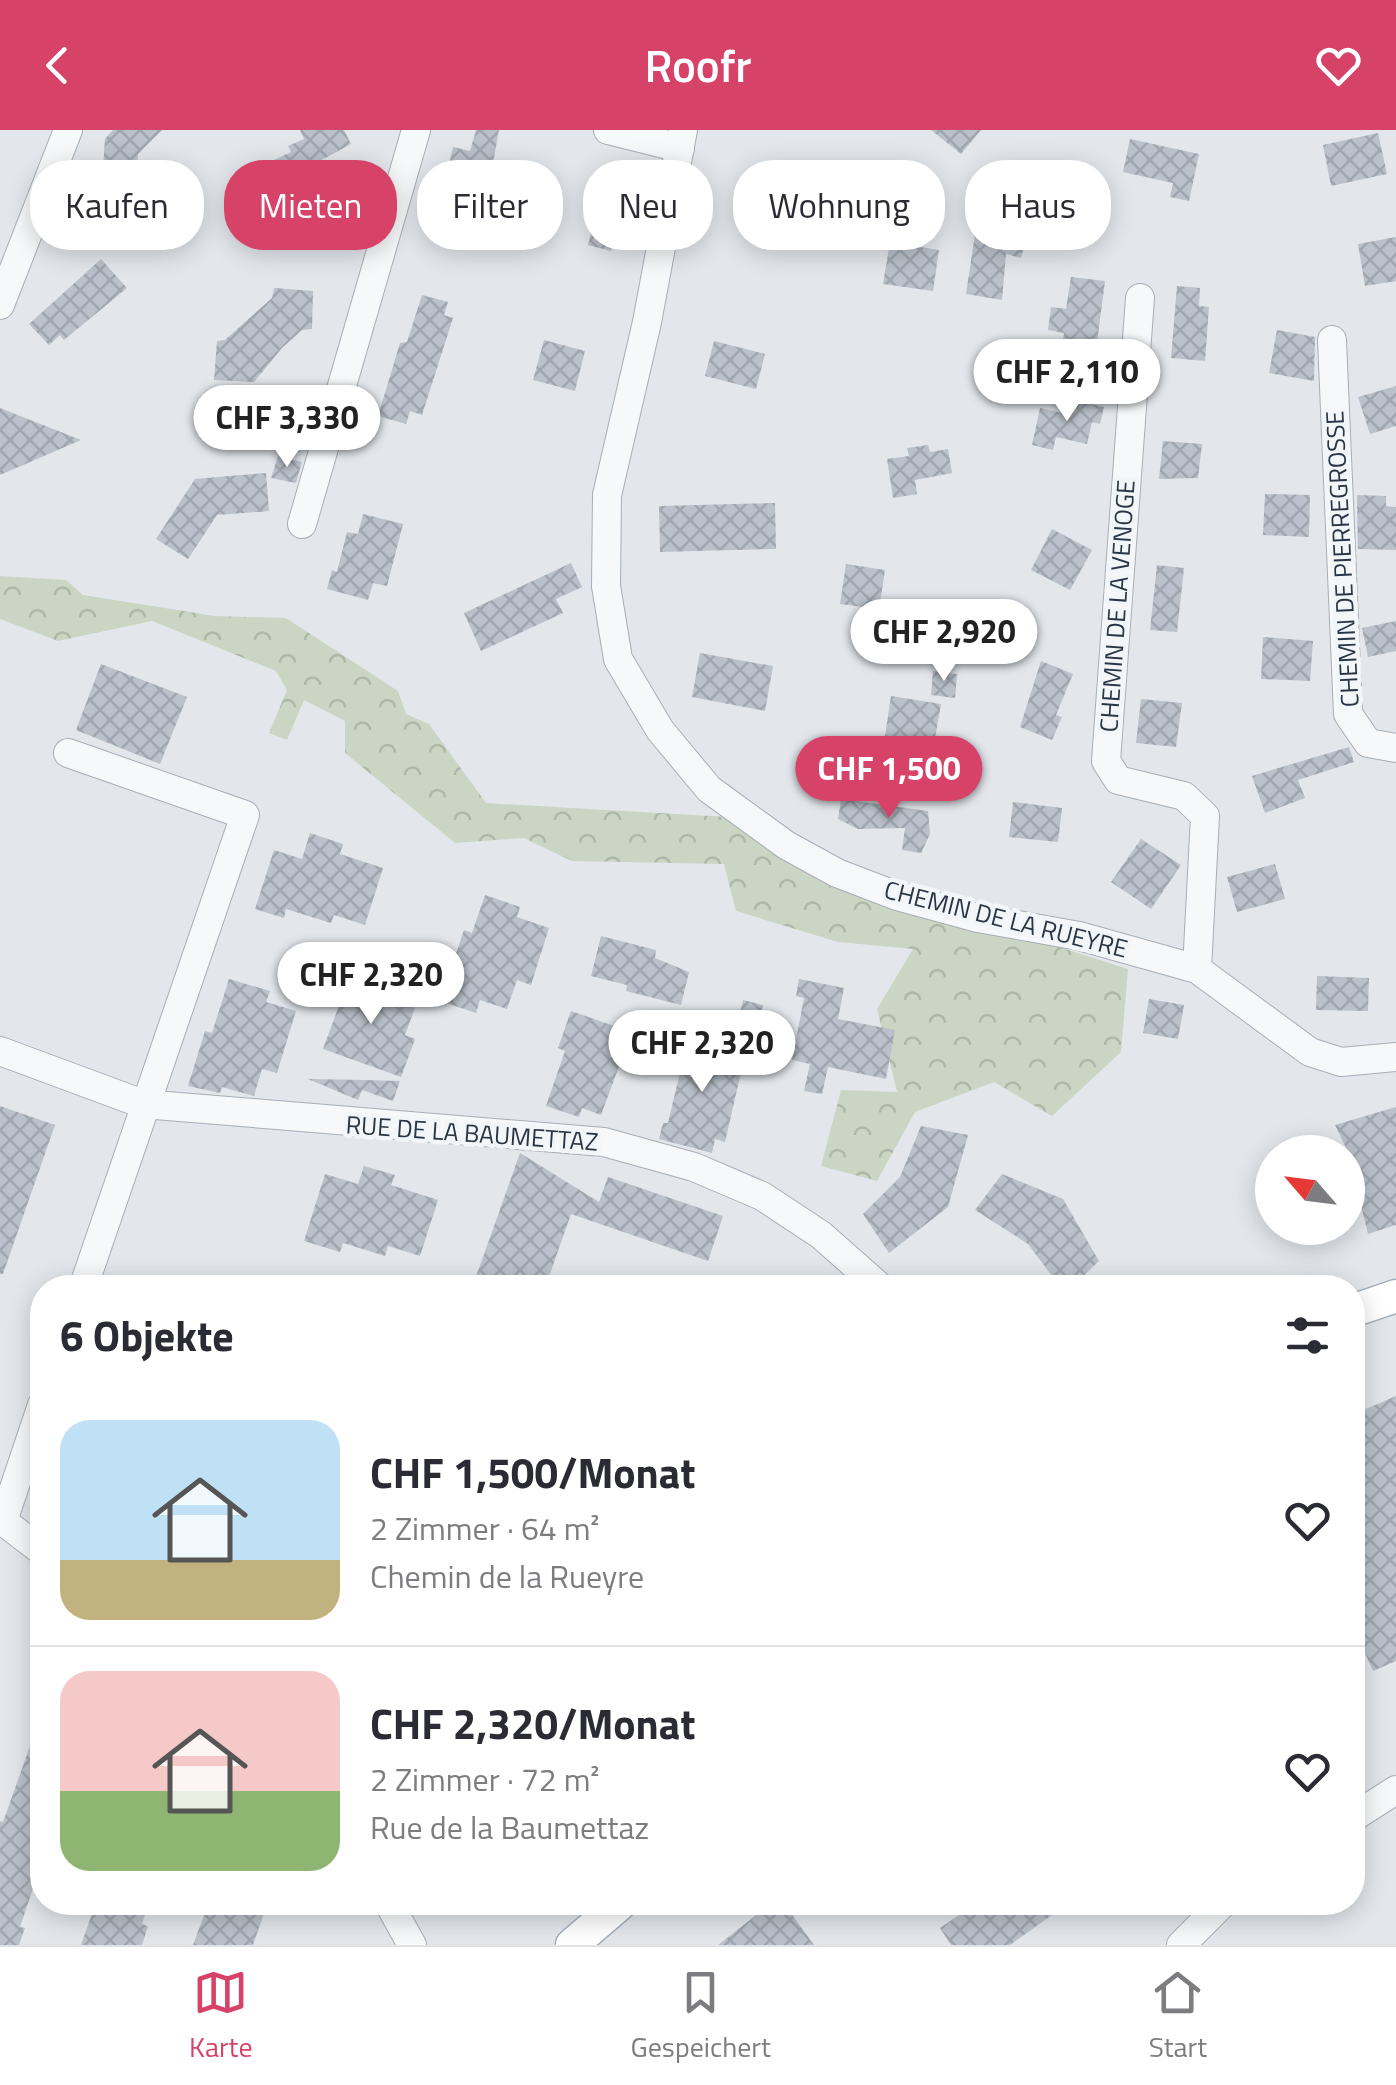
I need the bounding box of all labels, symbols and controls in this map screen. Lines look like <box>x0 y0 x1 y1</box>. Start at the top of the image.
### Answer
text: Roofr <box>645 31 751 99</box>
icon: back <box>30 38 85 93</box>
icon: heart <box>1311 38 1366 93</box>
chip: Kaufen <box>30 160 204 250</box>
chip: Mieten <box>224 160 397 250</box>
chip: Filter <box>417 160 563 250</box>
chip: Neu <box>583 160 713 250</box>
chip: Wohnung <box>733 160 945 250</box>
chip: Haus <box>965 160 1111 250</box>
pin: CHF 2,110 <box>953 339 1181 424</box>
text: CHF 2,110 <box>995 347 1139 395</box>
pin: CHF 3,330 <box>173 385 401 470</box>
text: CHF 3,330 <box>215 393 359 441</box>
street label: CHEMIN DE PIERREGROSSE <box>1315 410 1369 708</box>
street label: CHEMIN DE LA VENOGE <box>1089 479 1145 733</box>
pin: CHF 2,920 <box>830 599 1058 684</box>
text: CHF 2,920 <box>872 607 1016 655</box>
pin: CHF 1,500 <box>775 736 1003 821</box>
text: CHF 1,500 <box>817 744 961 792</box>
street label: CHEMIN DE LA RUEYRE <box>880 870 1132 968</box>
pin: CHF 2,320 <box>257 942 485 1027</box>
text: CHF 2,320 <box>299 950 443 998</box>
pin: CHF 2,320 <box>588 1010 816 1095</box>
text: CHF 2,320 <box>630 1018 774 1066</box>
street label: RUE DE LA BAUMETTAZ <box>345 1105 599 1161</box>
north arrow <box>1255 1135 1365 1245</box>
map controls <box>1255 1135 1365 1245</box>
text: 6 Objekte <box>60 1303 234 1367</box>
icon: filters <box>1280 1308 1335 1363</box>
text: CHF 1,500/Monat <box>370 1440 696 1504</box>
icon: home <box>140 1460 260 1580</box>
icon: heart <box>1280 1493 1335 1548</box>
text: 2 Zimmer · 64 m² <box>370 1504 599 1552</box>
text: Chemin de la Rueyre <box>370 1552 644 1600</box>
text: CHF 2,320/Monat <box>370 1691 696 1755</box>
icon: home <box>140 1711 260 1831</box>
icon: heart <box>1280 1744 1335 1799</box>
text: 2 Zimmer · 72 m² <box>370 1755 599 1803</box>
text: Rue de la Baumettaz <box>370 1803 649 1851</box>
tab: Karte <box>189 1965 253 2068</box>
tab: Gespeichert <box>630 1965 771 2068</box>
tab: Start <box>1149 1965 1207 2068</box>

